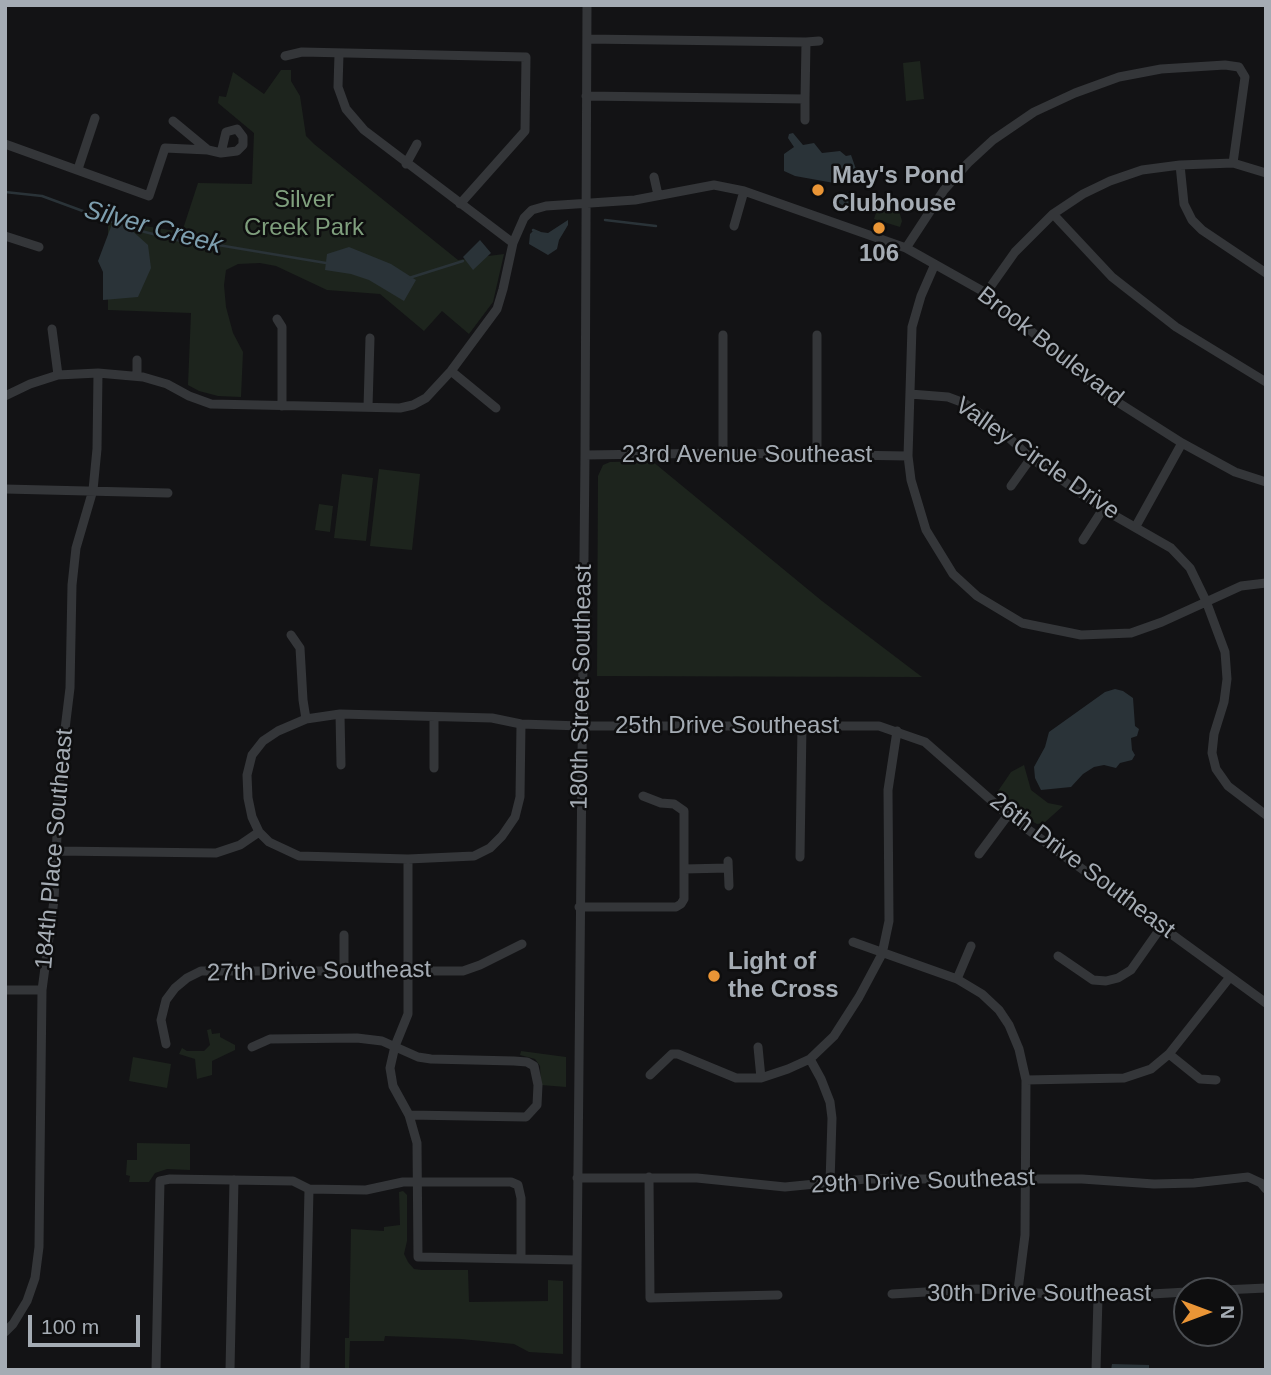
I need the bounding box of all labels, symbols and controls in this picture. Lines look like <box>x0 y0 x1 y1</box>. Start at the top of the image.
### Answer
place label: May's Pond Clubhouse <box>832 162 964 218</box>
marker: May's Pond Clubhouse <box>810 182 826 198</box>
park label: Silver Creek Park <box>244 186 364 242</box>
water label: Silver Creek <box>81 195 225 261</box>
marker: 106 <box>871 220 887 236</box>
place label: 106 <box>859 240 899 268</box>
street label: Brook Boulevard <box>971 281 1129 413</box>
street label: Valley Circle Drive <box>949 391 1125 527</box>
street label: 23rd Avenue Southeast <box>622 441 872 469</box>
street label: 180th Street Southeast <box>565 564 599 810</box>
street label: 25th Drive Southeast <box>615 712 839 740</box>
street label: 184th Place Southeast <box>30 727 80 971</box>
street label: 26th Drive Southeast <box>984 787 1180 945</box>
place label: Light of the Cross <box>728 948 839 1004</box>
street label: 27th Drive Southeast <box>207 956 431 988</box>
marker: Light of the Cross <box>706 968 722 984</box>
street label: 29th Drive Southeast <box>810 1164 1036 1200</box>
north arrow <box>1173 1277 1243 1347</box>
street label: 30th Drive Southeast <box>927 1280 1151 1308</box>
scale bar <box>32 1302 144 1346</box>
text: N <box>1217 1305 1238 1319</box>
text: 100 m <box>41 1315 99 1338</box>

